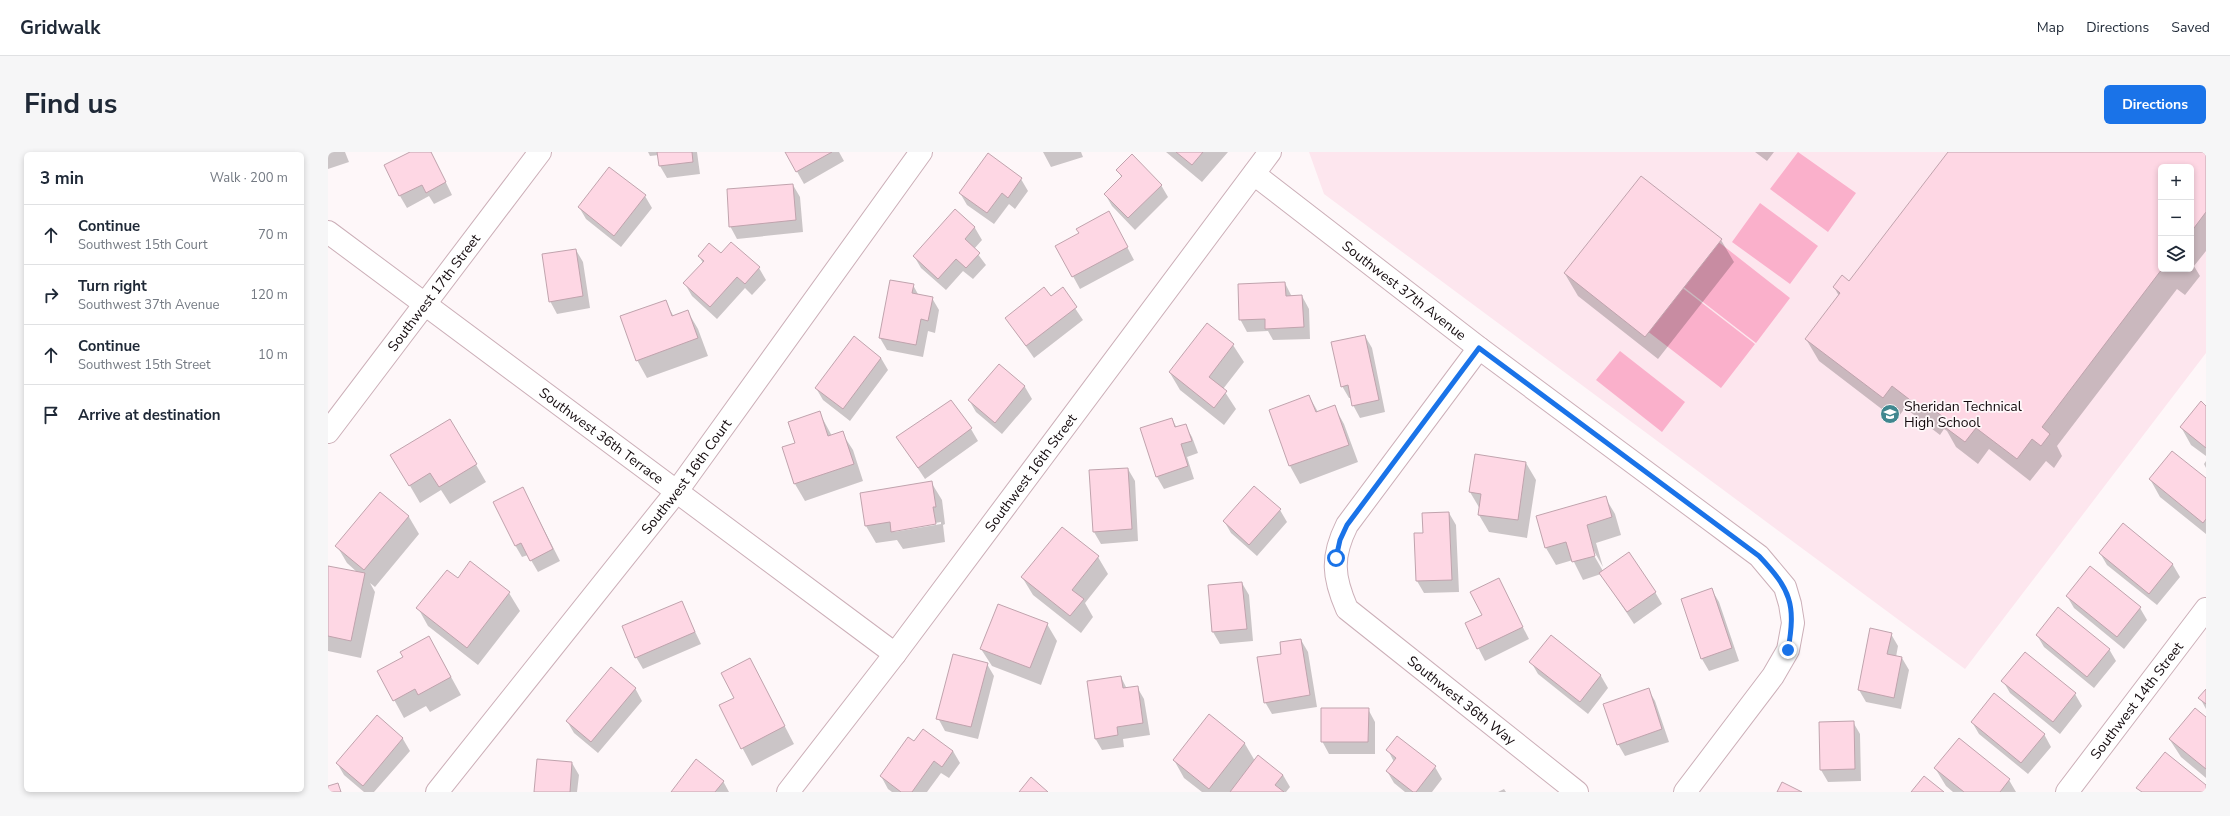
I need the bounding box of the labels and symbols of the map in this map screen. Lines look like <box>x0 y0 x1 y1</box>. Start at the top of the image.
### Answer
street label: Southwest 17th Street <box>383 230 485 355</box>
street label: Southwest 37th Avenue <box>1338 237 1470 345</box>
street label: Southwest 36th Terrace <box>535 383 667 489</box>
place label: Sheridan Technical High School <box>1904 397 2023 432</box>
school or university icon: Sheridan Technical High School <box>1879 403 1901 425</box>
street label: Southwest 16th Street <box>981 410 1081 536</box>
street label: Southwest 16th Court <box>637 415 736 538</box>
route start <box>1327 549 1345 567</box>
street label: Southwest 14th Street <box>2086 638 2188 763</box>
route end <box>1779 641 1797 659</box>
street label: Southwest 36th Way <box>1403 652 1520 750</box>

